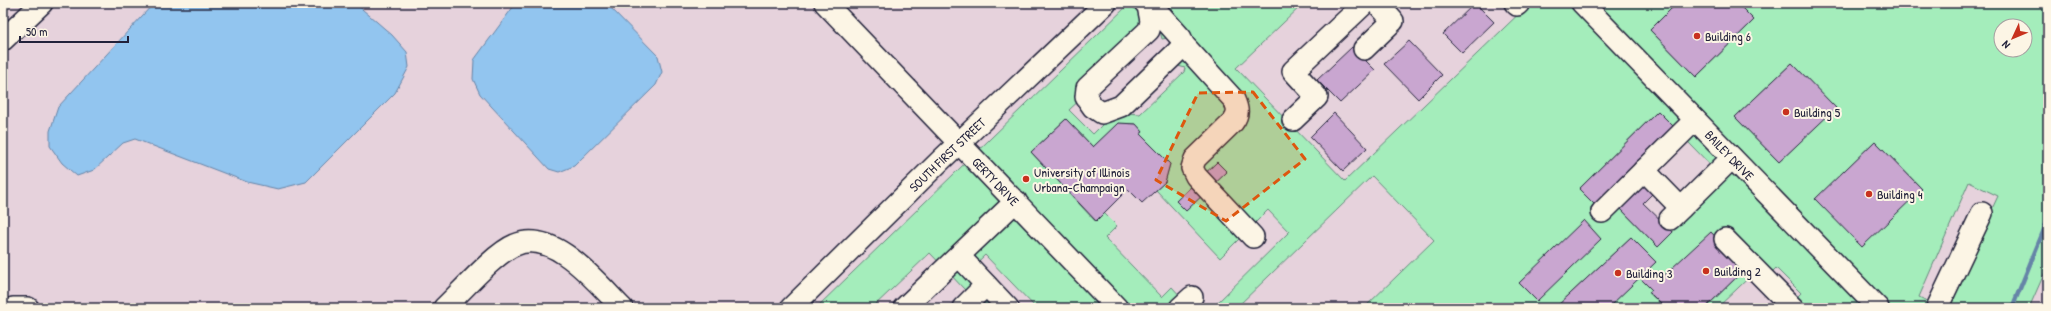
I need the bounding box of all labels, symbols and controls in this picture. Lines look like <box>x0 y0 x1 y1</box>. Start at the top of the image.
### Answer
scale bar <box>20 18 128 44</box>
north arrow <box>1993 18 2033 58</box>
text: 50 m <box>26 23 47 40</box>
place label: Building 6 <box>1705 27 1751 45</box>
marker: Building 6 <box>1692 31 1702 41</box>
text: N <box>1999 38 2013 52</box>
place label: Building 5 <box>1794 103 1841 121</box>
marker: Building 5 <box>1781 107 1791 117</box>
street label: SOUTH FIRST STREET <box>905 113 990 196</box>
street label: BAILEY DRIVE <box>1701 126 1758 184</box>
street label: GERTY DRIVE <box>968 153 1024 210</box>
place label: University of Illinois Urbana-Champaign <box>1034 163 1130 196</box>
marker: University of Illinois Urbana-Champaign <box>1021 174 1031 184</box>
place label: Building 4 <box>1877 185 1923 203</box>
marker: Building 4 <box>1864 189 1874 199</box>
place label: Building 2 <box>1714 262 1761 280</box>
place label: Building 3 <box>1626 264 1673 282</box>
marker: Building 2 <box>1701 266 1711 276</box>
marker: Building 3 <box>1613 268 1623 278</box>

